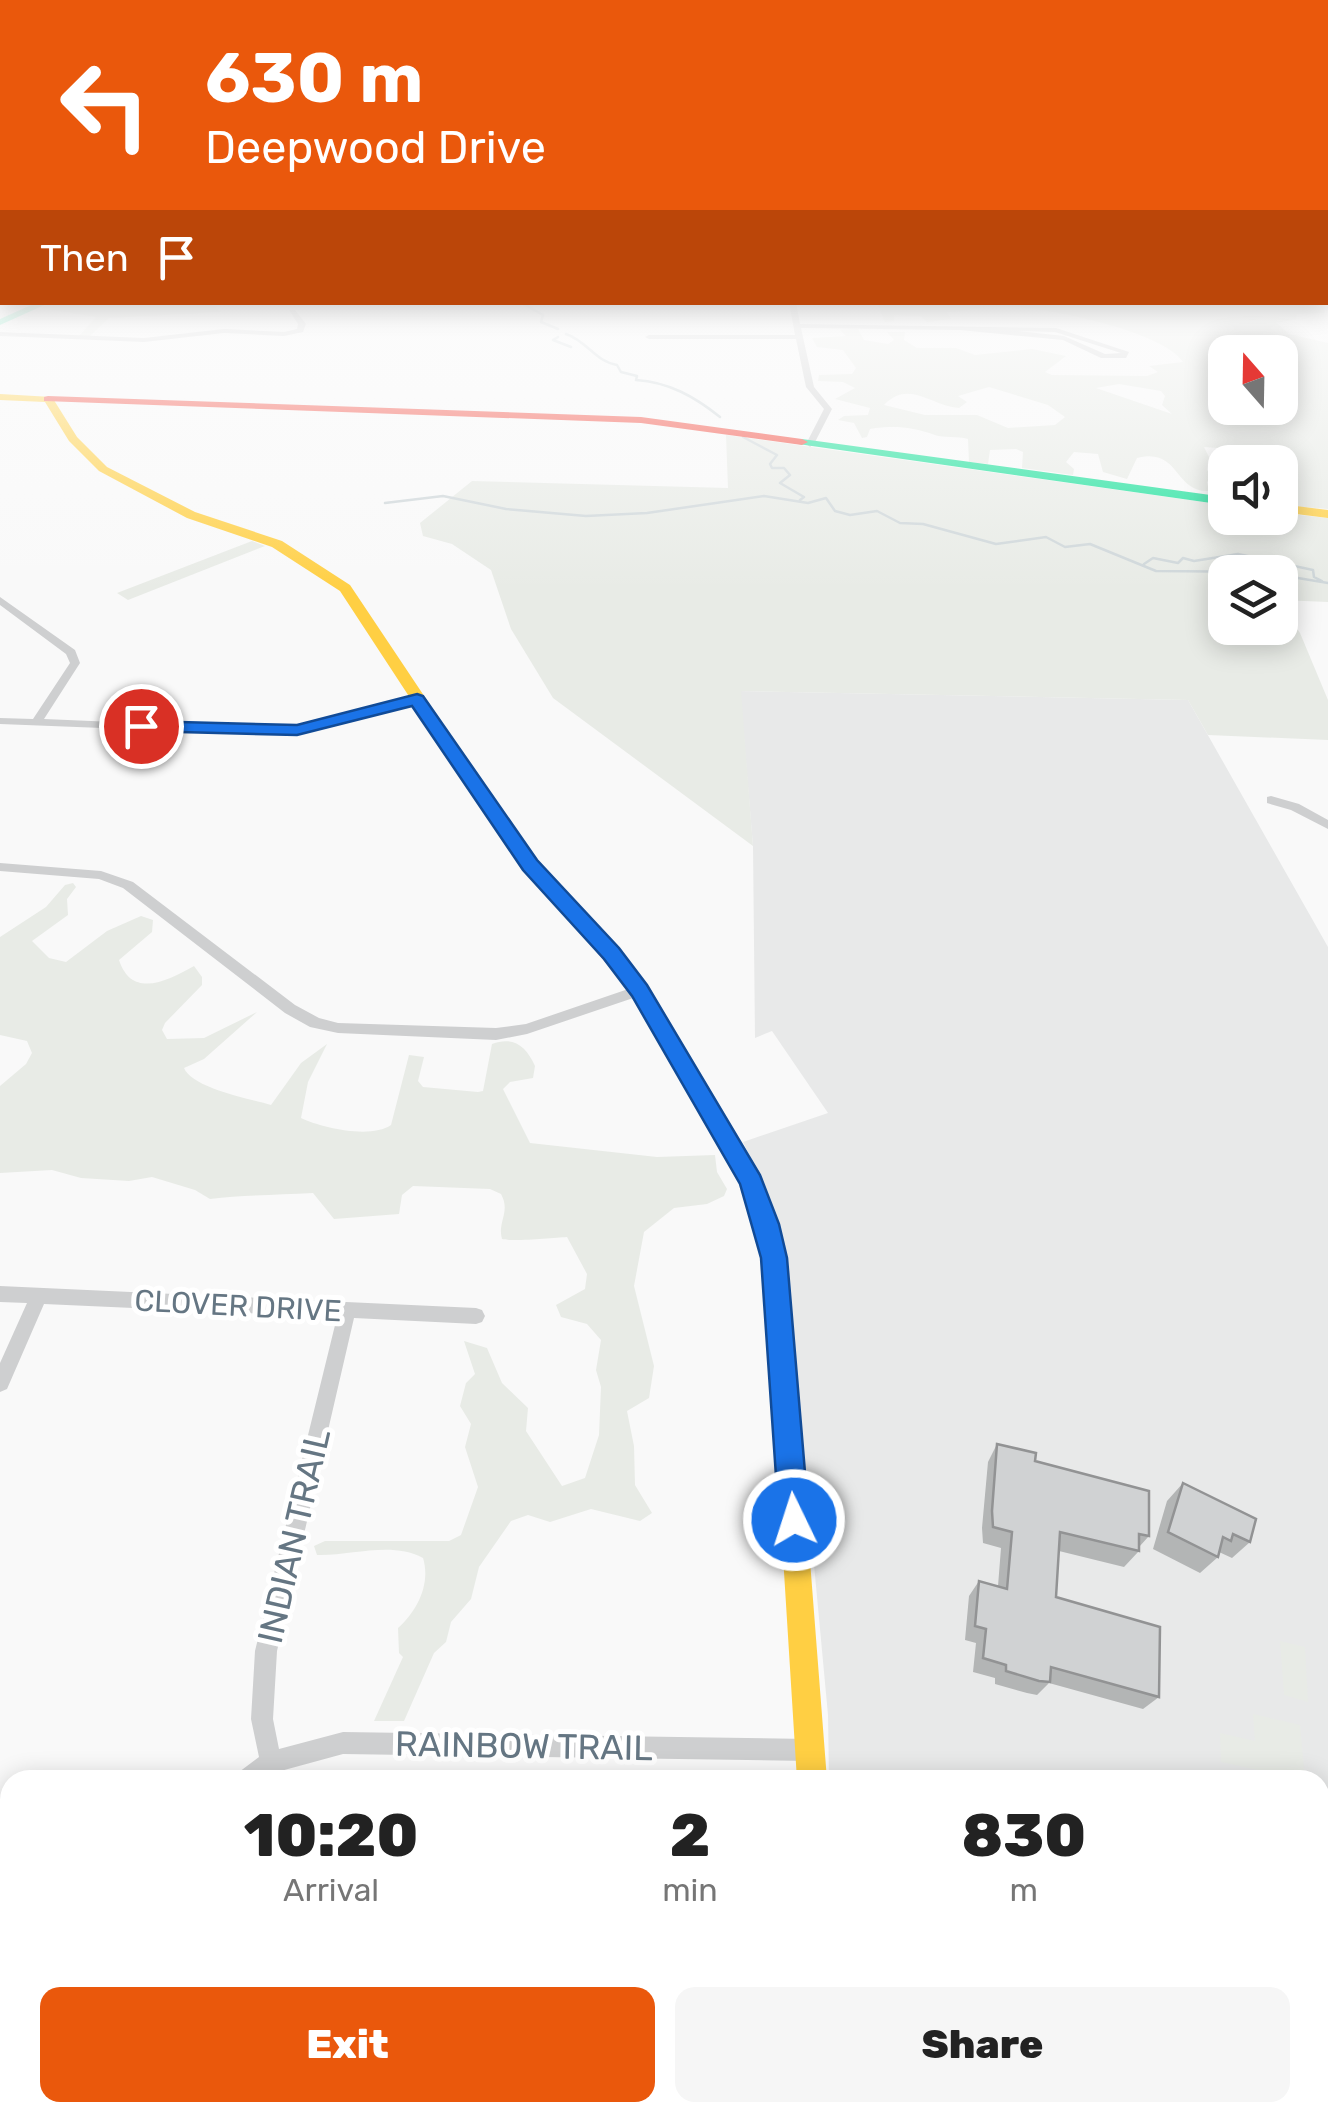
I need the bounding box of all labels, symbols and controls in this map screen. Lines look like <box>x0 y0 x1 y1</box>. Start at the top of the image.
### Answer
text: 630 m <box>205 37 423 120</box>
icon: left <box>40 40 170 170</box>
text: Deepwood Drive <box>205 121 546 174</box>
icon: arrive <box>149 230 204 285</box>
text: Then <box>40 235 129 281</box>
north arrow <box>1208 335 1298 425</box>
map controls <box>1208 335 1298 645</box>
button: sound <box>1208 445 1298 535</box>
button: layers <box>1208 555 1298 645</box>
pin <box>99 684 184 769</box>
icon: arrive <box>114 699 169 754</box>
street label: CLOVER DRIVE <box>133 1283 343 1329</box>
street label: INDIAN TRAIL <box>249 1425 339 1647</box>
position arrow <box>742 1468 846 1572</box>
street label: RAINBOW TRAIL <box>395 1723 653 1769</box>
text: 10:20 <box>244 1800 418 1871</box>
text: 2 <box>670 1800 710 1871</box>
text: 830 <box>962 1800 1086 1871</box>
text: Arrival <box>283 1871 379 1909</box>
text: min <box>662 1871 718 1909</box>
text: m <box>1010 1871 1038 1909</box>
button: Exit <box>40 1987 655 2102</box>
button: Share <box>675 1987 1290 2102</box>

